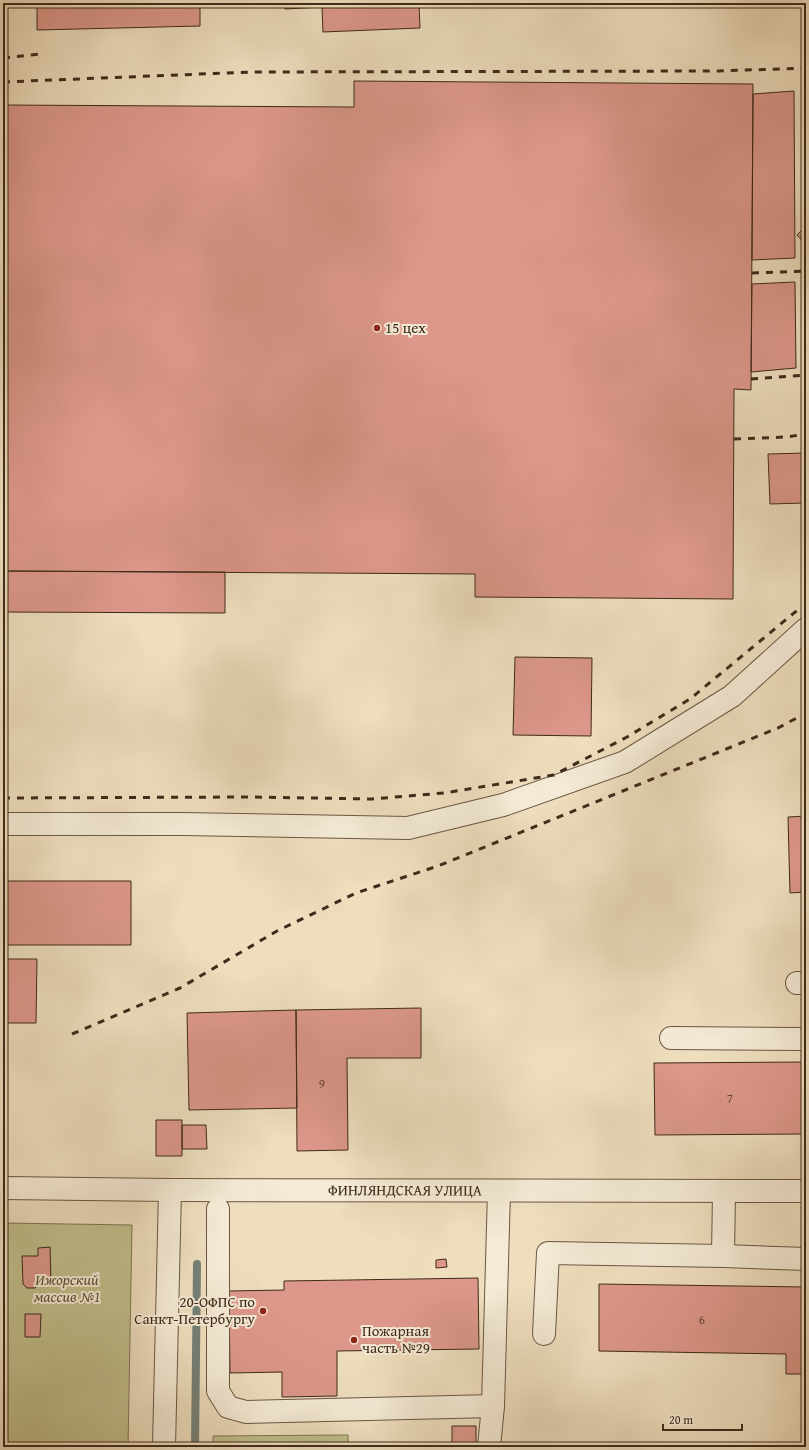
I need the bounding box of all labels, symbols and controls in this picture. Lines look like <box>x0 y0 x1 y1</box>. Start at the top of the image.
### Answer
place label: 15 цех <box>385 317 426 338</box>
marker: 15 цех <box>372 323 382 333</box>
house number: 9 <box>319 1074 325 1093</box>
house number: 7 <box>727 1089 733 1108</box>
street label: ФИНЛЯНДСКАЯ УЛИЦА <box>328 1179 482 1200</box>
park label: Ижорский массив №1 <box>34 1269 100 1307</box>
place label: 20-ОФПС по Санкт-Петербургу <box>134 1291 255 1329</box>
marker: 20-ОФПС по Санкт-Петербургу <box>258 1306 268 1316</box>
house number: 6 <box>699 1310 705 1329</box>
place label: Пожарная часть №29 <box>362 1320 430 1358</box>
marker: Пожарная часть №29 <box>349 1335 359 1345</box>
scale bar <box>663 1406 742 1432</box>
text: 20 m <box>669 1411 693 1428</box>

